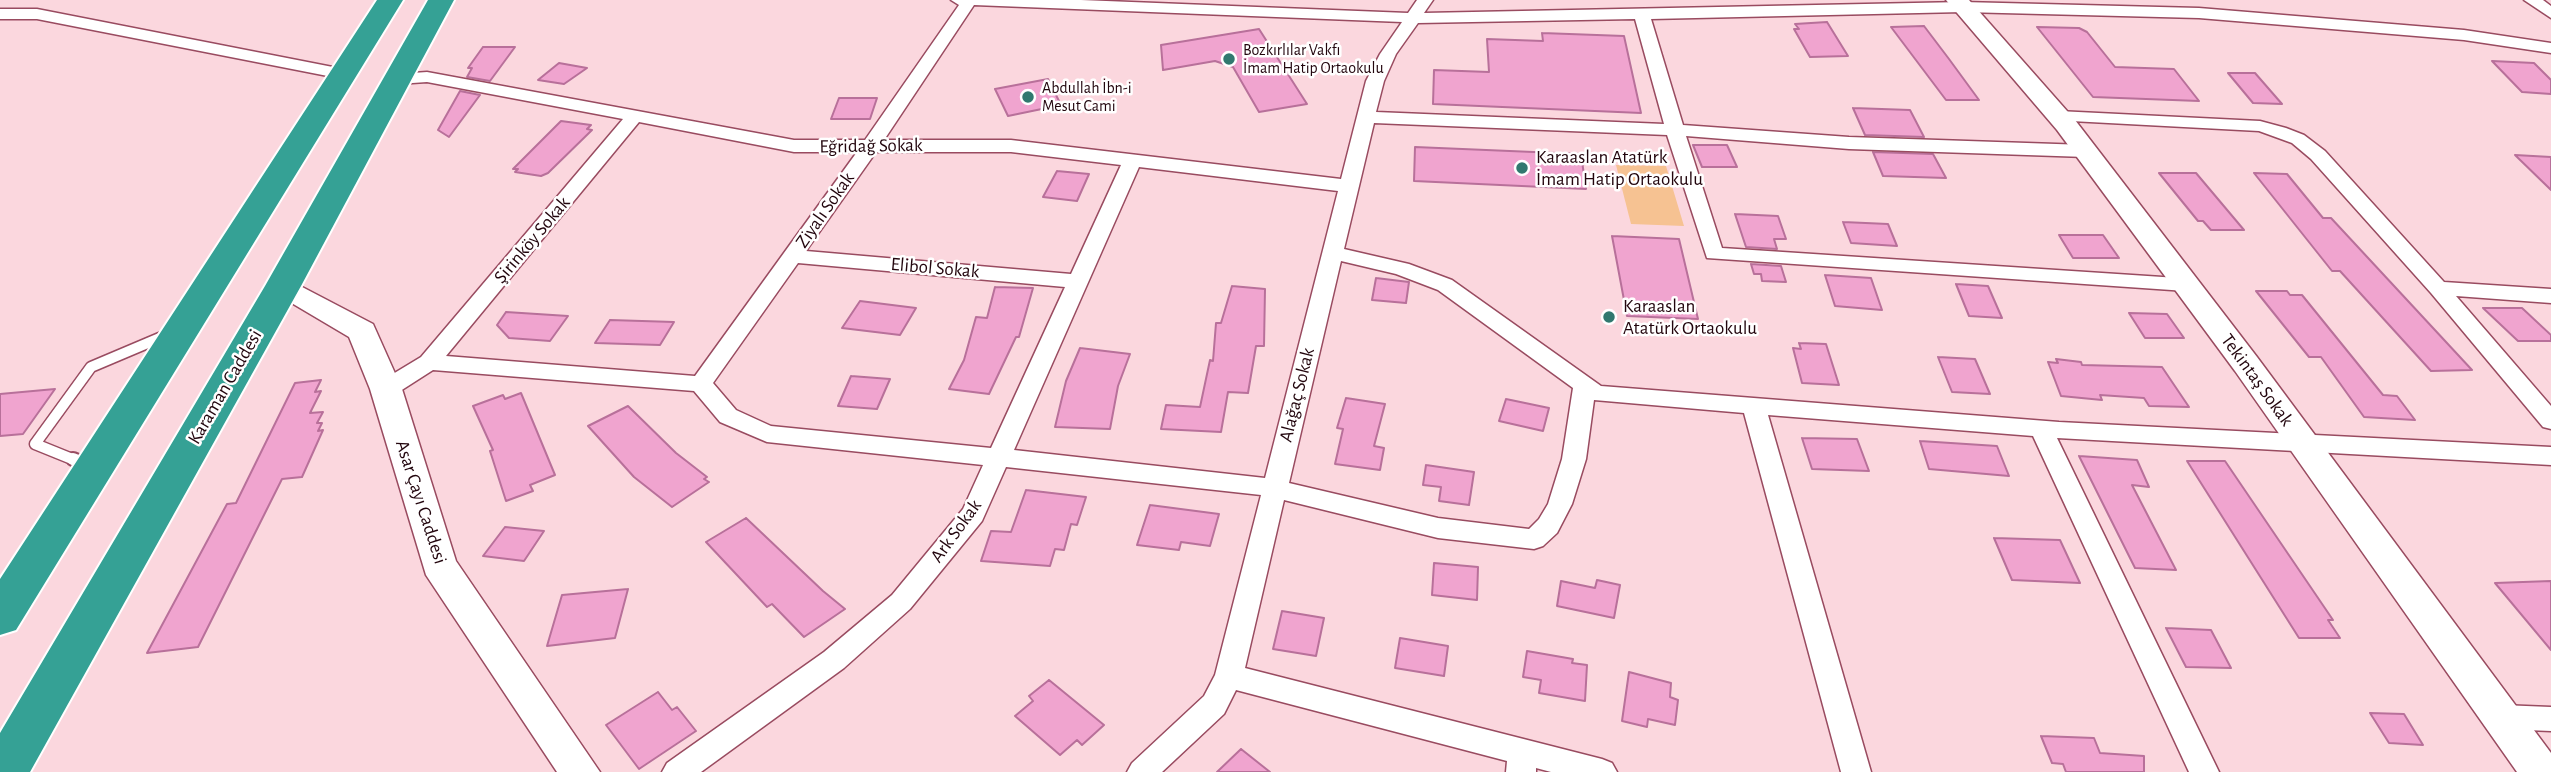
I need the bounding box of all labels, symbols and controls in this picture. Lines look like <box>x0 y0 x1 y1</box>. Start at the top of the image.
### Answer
place label: Bozkırlılar Vakfı İmam Hatip Ortaokulu <box>1243 40 1384 78</box>
marker: Bozkırlılar Vakfı İmam Hatip Ortaokulu <box>1221 51 1237 67</box>
place label: Abdullah İbn-i Mesut Cami <box>1042 78 1132 116</box>
marker: Abdullah İbn-i Mesut Cami <box>1020 89 1036 105</box>
street label: Eğridağ Sokak <box>819 134 923 158</box>
place label: Karaaslan Atatürk İmam Hatip Ortaokulu <box>1536 146 1703 190</box>
marker: Karaaslan Atatürk İmam Hatip Ortaokulu <box>1514 160 1530 176</box>
street label: Ziyalı Sokak <box>791 168 859 252</box>
street label: Şirinköy Sokak <box>489 192 575 288</box>
street label: Elibol Sokak <box>890 253 980 283</box>
place label: Karaaslan Atatürk Ortaokulu <box>1623 295 1757 339</box>
marker: Karaaslan Atatürk Ortaokulu <box>1601 309 1617 325</box>
street label: Karaman Caddesi <box>183 326 267 448</box>
street label: Tekintaş Sokak <box>2216 329 2298 431</box>
street label: Alağaç Sokak <box>1274 346 1320 444</box>
street label: Asar Çayı Caddesi <box>390 437 452 567</box>
street label: Ark Sokak <box>926 495 986 567</box>

